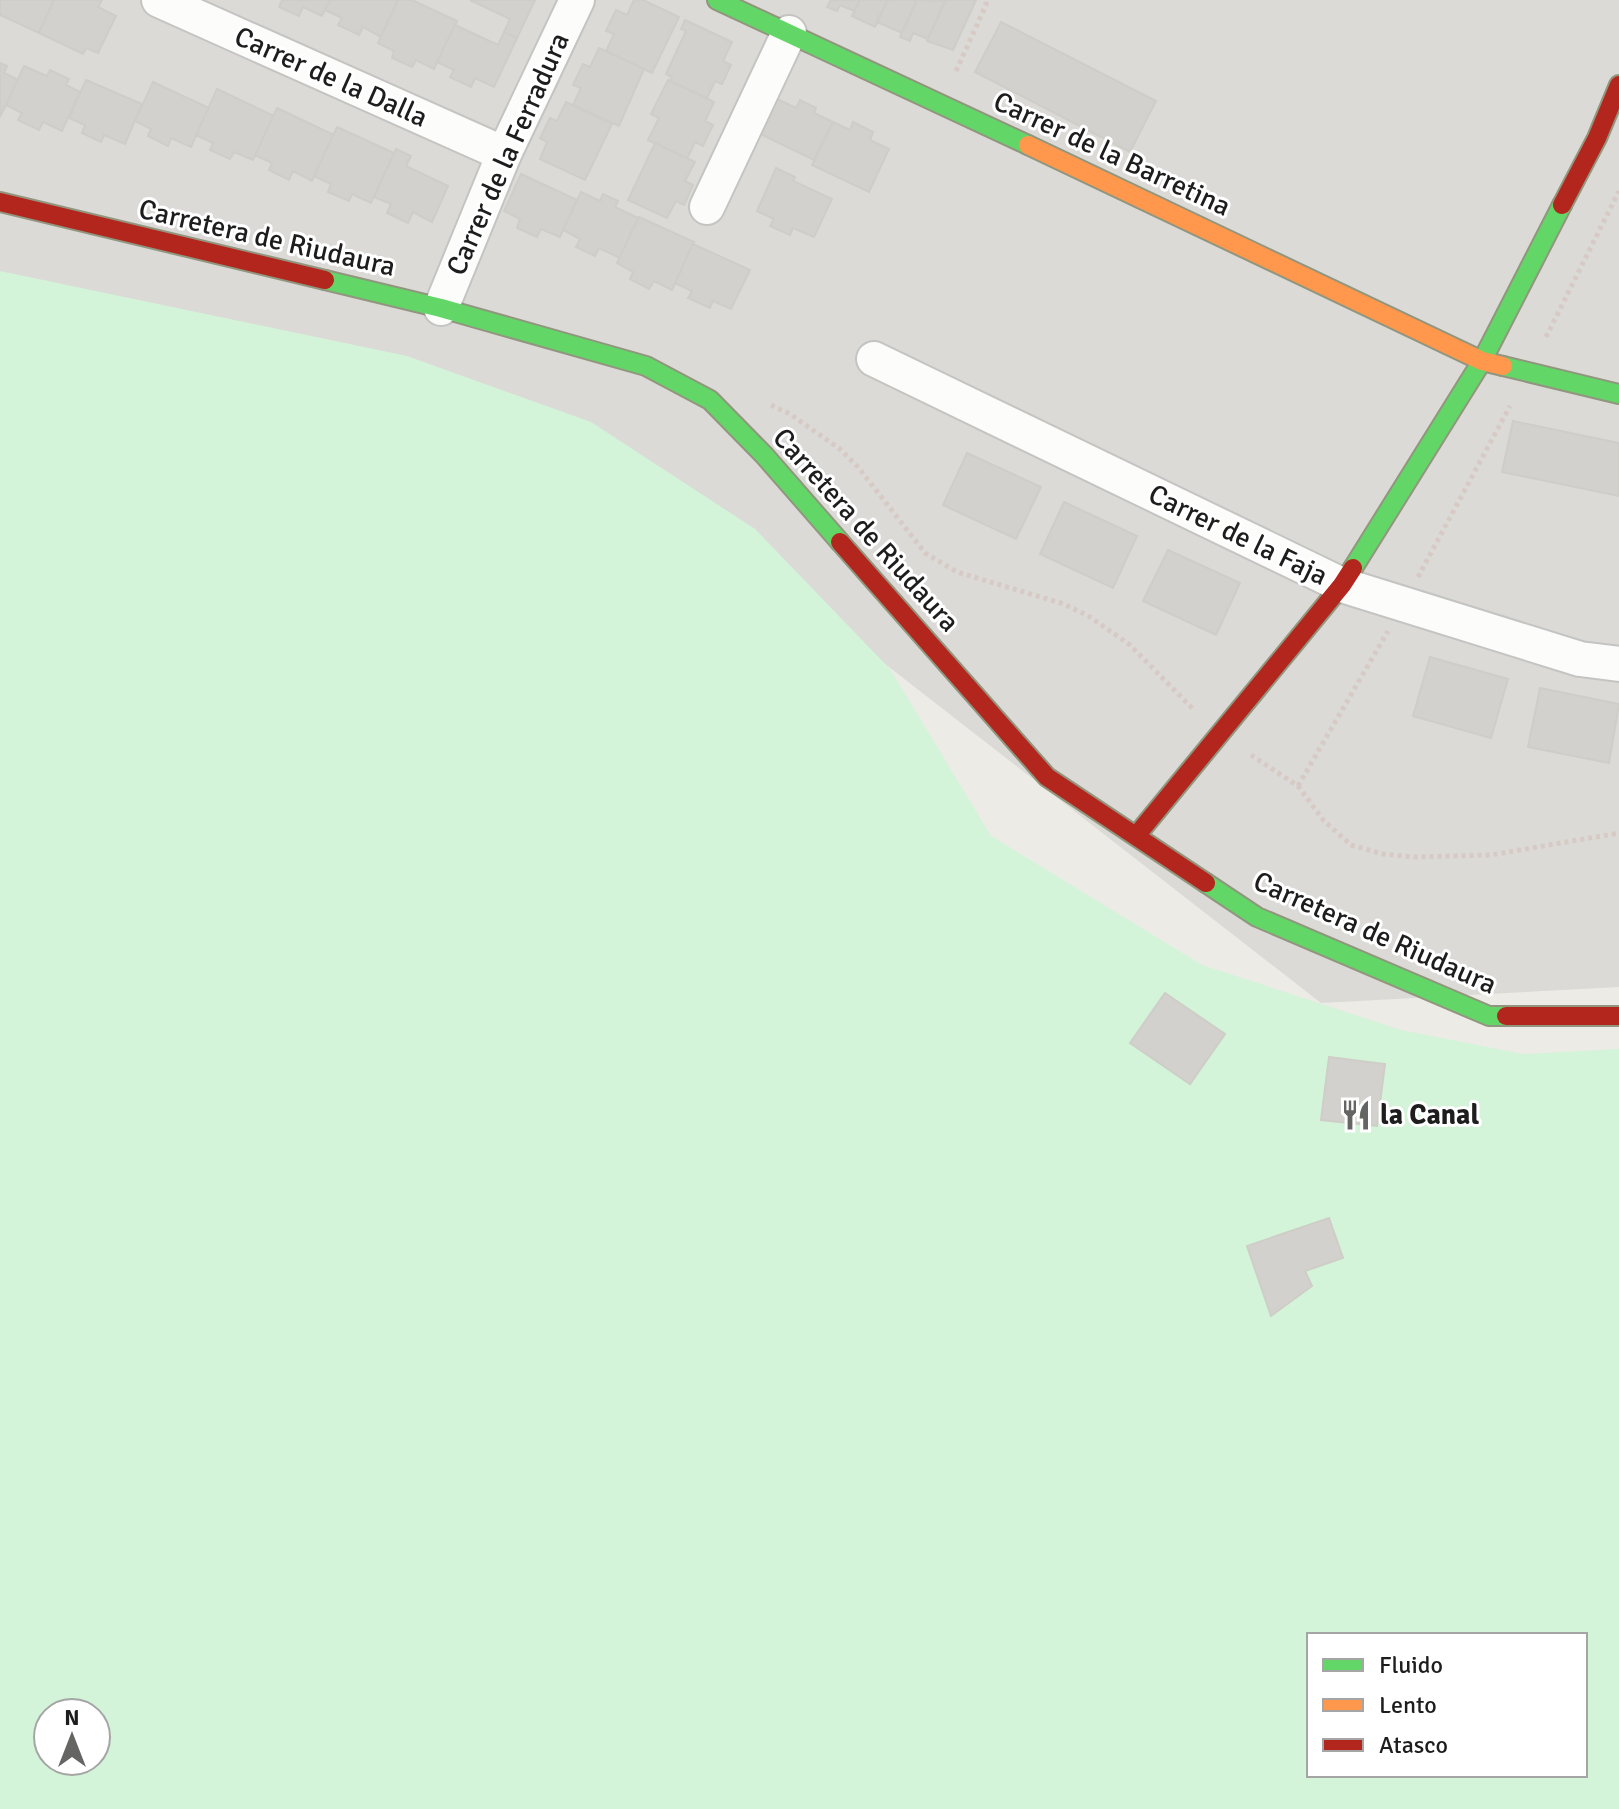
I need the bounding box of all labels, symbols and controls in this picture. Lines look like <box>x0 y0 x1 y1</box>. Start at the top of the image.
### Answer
street label: Carrer de la Dalla <box>229 19 433 135</box>
street label: Carrer de la Ferradura <box>439 27 577 281</box>
street label: Carrer de la Barretina <box>988 84 1236 224</box>
street label: Carretera de Riudaura <box>135 192 399 284</box>
street label: Carretera de Riudaura <box>766 421 966 639</box>
street label: Carrer de la Faja <box>1143 477 1333 593</box>
street label: Carretera de Riudaura <box>1248 864 1502 1002</box>
restaurant icon: la Canal <box>1339 1098 1373 1132</box>
place label: la Canal <box>1380 1098 1479 1132</box>
legend <box>1307 1633 1587 1777</box>
text: Fluido <box>1379 1650 1443 1680</box>
text: Lento <box>1379 1690 1437 1720</box>
north arrow <box>32 1697 112 1777</box>
text: N <box>64 1704 80 1731</box>
text: Atasco <box>1379 1730 1448 1760</box>

